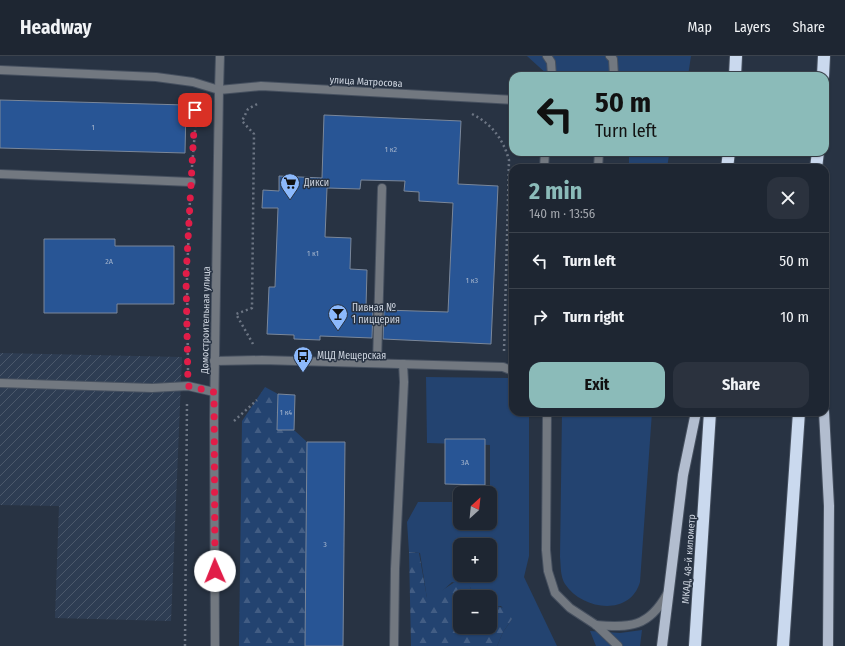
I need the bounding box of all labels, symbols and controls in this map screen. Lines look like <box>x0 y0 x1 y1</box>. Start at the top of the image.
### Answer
text: Headway <box>20 16 92 39</box>
text: Map <box>688 19 712 36</box>
text: Layers <box>734 19 770 36</box>
text: Share <box>792 19 825 36</box>
street label: улица Матросова <box>329 74 403 90</box>
text: 50 m <box>595 86 651 119</box>
icon: left <box>529 88 581 140</box>
pin <box>178 93 212 127</box>
icon: arrive <box>184 99 206 121</box>
text: Turn left <box>595 120 657 142</box>
house number: 1 <box>91 123 95 132</box>
house number: 1 к2 <box>385 145 398 154</box>
supermarket icon: Дикси <box>279 172 301 200</box>
place label: Дикси <box>303 177 329 189</box>
text: 2 min <box>529 177 582 205</box>
button: close <box>767 177 809 219</box>
text: 140 m · 13:56 <box>529 206 595 221</box>
house number: 1 к1 <box>307 249 319 258</box>
icon: left <box>529 250 551 272</box>
text: Turn left <box>563 252 616 270</box>
text: 50 m <box>779 252 809 270</box>
house number: 2А <box>105 257 114 266</box>
street label: Домостроительная улица <box>199 266 213 375</box>
house number: 1 к3 <box>466 276 479 285</box>
place label: Пивная № 1 пиццерия <box>352 302 400 326</box>
bar icon: Пивная № 1 пиццерия <box>327 303 349 331</box>
icon: right <box>529 306 551 328</box>
text: Turn right <box>563 308 624 326</box>
text: 10 m <box>780 308 809 326</box>
bus stop icon: МЦД Мещерская <box>292 345 314 373</box>
place label: МЦД Мещерская <box>317 350 386 362</box>
button: Exit <box>529 362 665 408</box>
button: Share <box>673 362 809 408</box>
house number: 1 к4 <box>280 408 292 417</box>
house number: 3А <box>461 458 470 467</box>
north arrow <box>453 486 497 530</box>
map controls <box>453 486 497 634</box>
street label: МКАД, 48-й километр <box>680 514 698 604</box>
button: + <box>453 538 497 582</box>
house number: 3 <box>323 540 327 549</box>
position arrow <box>194 550 236 592</box>
button: − <box>453 590 497 634</box>

